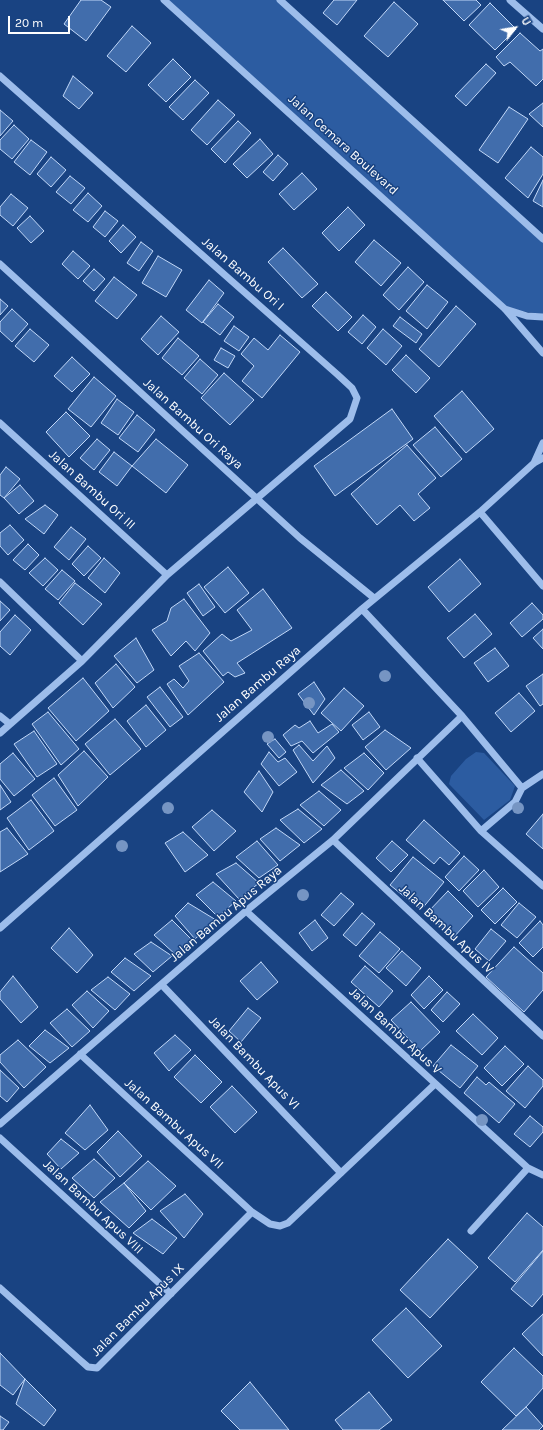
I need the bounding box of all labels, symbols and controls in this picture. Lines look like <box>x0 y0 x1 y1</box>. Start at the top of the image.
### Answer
scale bar <box>10 8 72 34</box>
north arrow <box>495 8 535 48</box>
text: U <box>518 15 533 28</box>
text: 20 m <box>15 16 43 30</box>
street label: Jalan Cemara Boulevard <box>285 92 401 198</box>
street label: Jalan Bambu Ori I <box>199 234 287 314</box>
street label: Jalan Bambu Ori Raya <box>140 375 246 473</box>
street label: Jalan Bambu Ori III <box>45 447 139 533</box>
street label: Jalan Bambu Raya <box>212 643 304 725</box>
street label: Jalan Bambu Apus Raya <box>167 863 285 965</box>
street label: Jalan Bambu Apus IV <box>395 881 497 977</box>
street label: Jalan Bambu Apus V <box>346 984 444 1078</box>
street label: Jalan Bambu Apus VI <box>205 1013 303 1113</box>
street label: Jalan Bambu Apus VII <box>121 1075 227 1173</box>
street label: Jalan Bambu Apus VIII <box>40 1157 146 1257</box>
street label: Jalan Bambu Apus IX <box>88 1260 188 1360</box>

